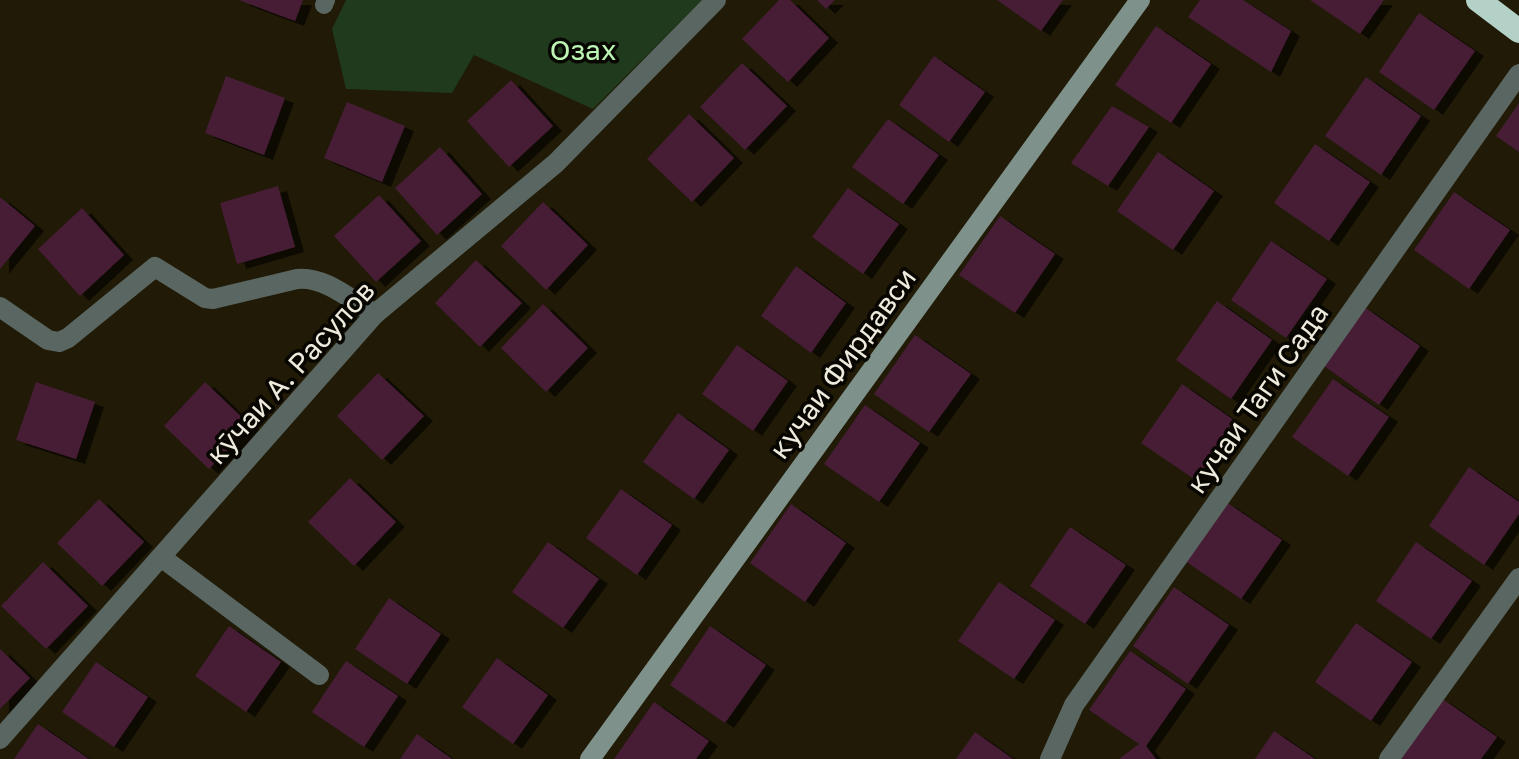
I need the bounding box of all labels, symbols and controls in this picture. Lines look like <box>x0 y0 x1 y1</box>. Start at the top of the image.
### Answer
park label: Озах <box>550 33 616 66</box>
street label: кучаи Фирдавси <box>762 261 922 465</box>
street label: кӯчаи А. Расулов <box>199 274 381 470</box>
street label: кучаи Таги Сада <box>1179 297 1335 499</box>

